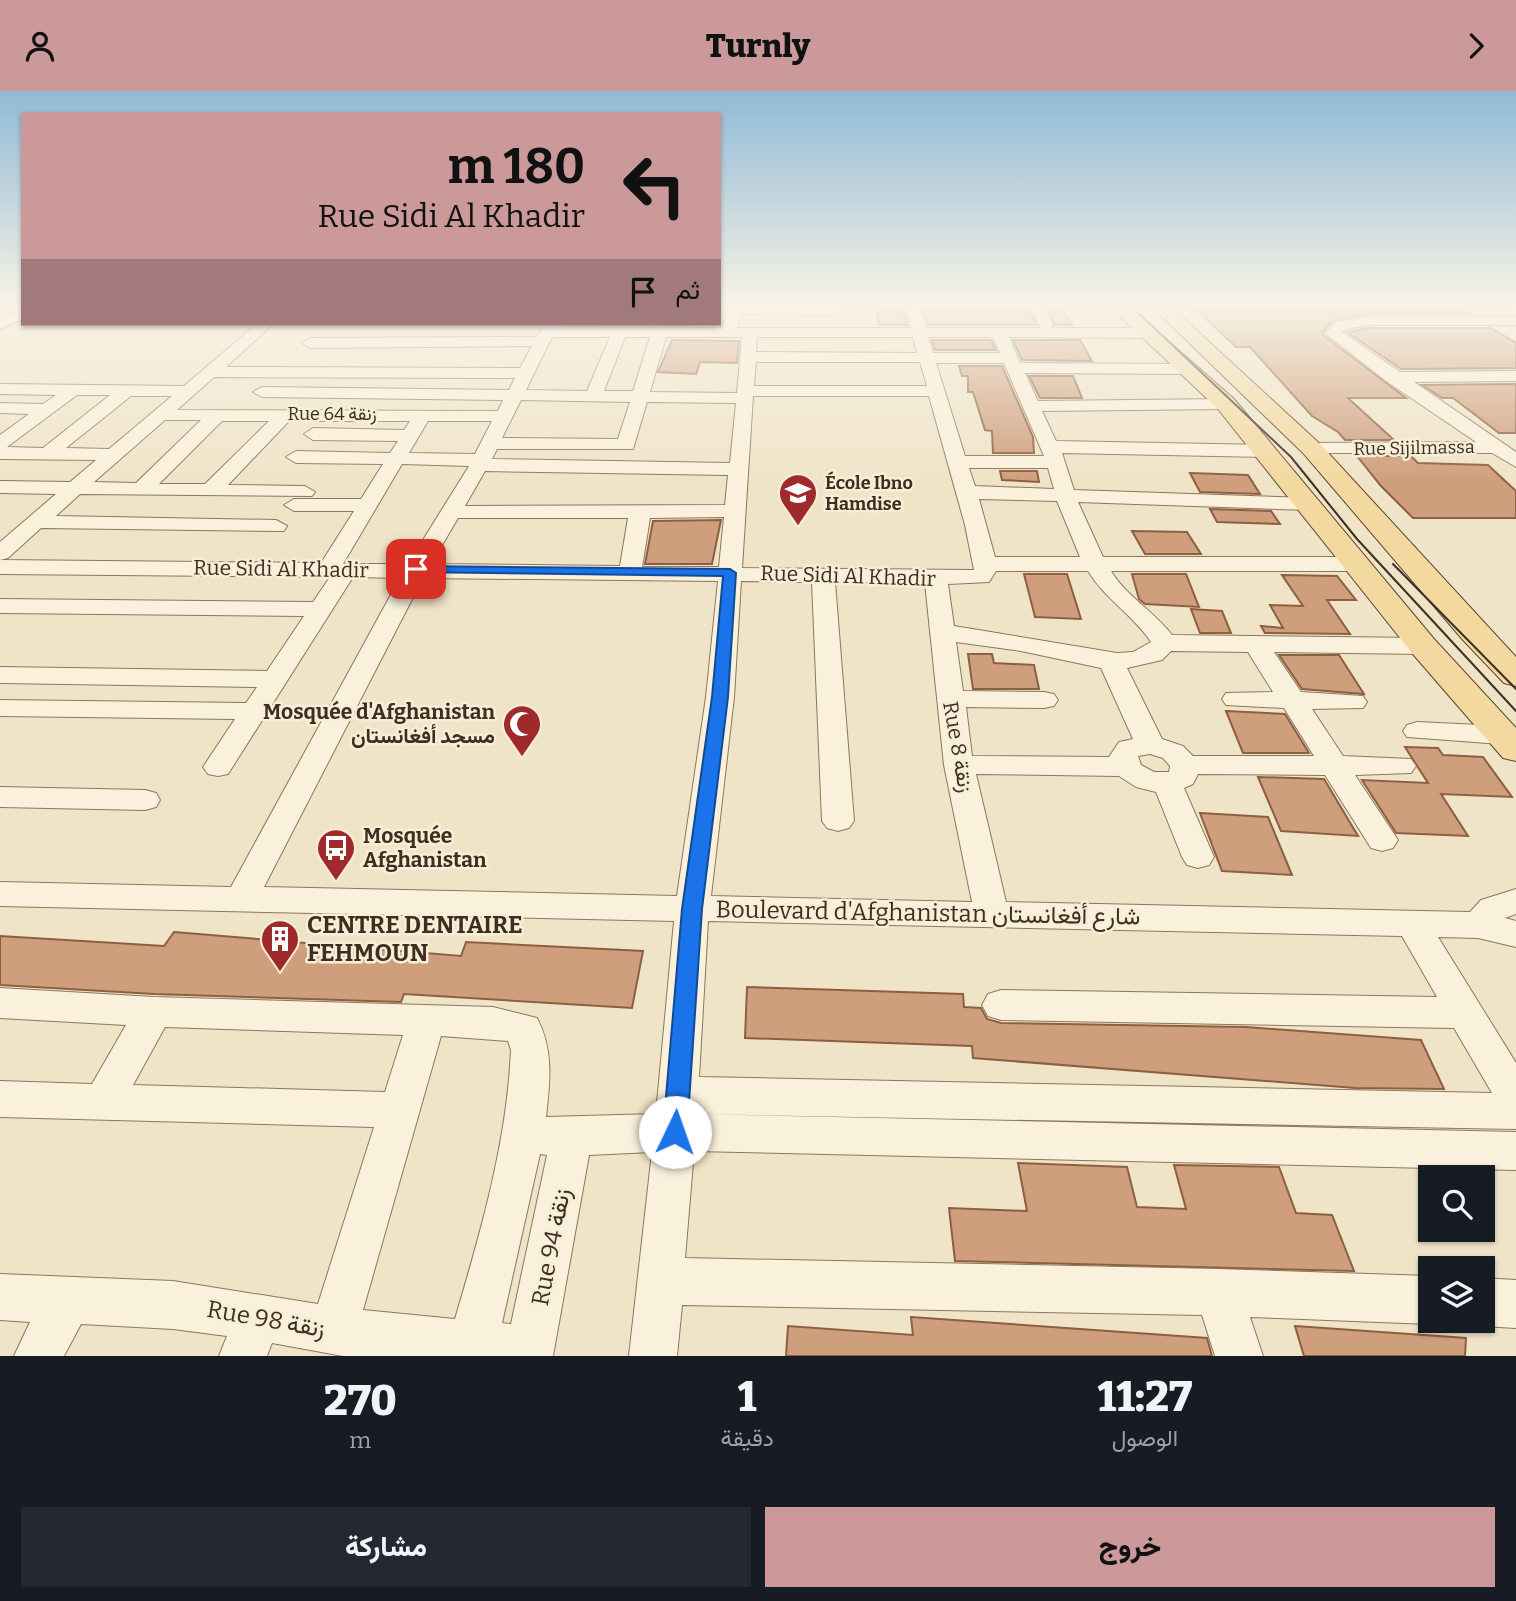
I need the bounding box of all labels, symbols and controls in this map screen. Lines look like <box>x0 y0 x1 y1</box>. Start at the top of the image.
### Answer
icon: person <box>21 27 59 65</box>
text: Turnly <box>706 27 810 65</box>
icon: forward <box>1457 27 1495 65</box>
text: 180 m <box>448 137 585 196</box>
icon: left <box>609 140 700 231</box>
text: Rue Sidi Al Khadir <box>317 197 585 235</box>
icon: arrive <box>624 273 662 311</box>
text: ثم <box>676 275 700 306</box>
street label: Rue 64 زنقة <box>287 403 377 425</box>
street label: Rue Sijilmassa <box>1353 436 1475 460</box>
place label: École Ibno Hamdise <box>825 471 913 515</box>
school or university icon: École Ibno Hamdise <box>777 472 819 527</box>
pin <box>386 539 446 599</box>
icon: arrive <box>397 550 435 588</box>
street label: Rue Sidi Al Khadir <box>193 554 369 584</box>
street label: Rue Sidi Al Khadir <box>760 560 936 592</box>
place label: Mosquée d'Afghanistan مسجد أفغانستان <box>263 699 495 749</box>
street label: Rue 8 زنقة <box>937 699 979 795</box>
mosque icon: Mosquée d'Afghanistan مسجد أفغانستان <box>501 703 543 758</box>
place label: Mosquée Afghanistan <box>363 823 487 873</box>
bus stop icon: Mosquée Afghanistan <box>315 827 357 882</box>
street label: Boulevard d'Afghanistan شارع أفغانستان <box>715 895 1140 933</box>
place label: CENTRE DENTAIRE FEHMOUN <box>307 911 523 967</box>
building icon: CENTRE DENTAIRE FEHMOUN <box>259 918 301 973</box>
position arrow <box>638 1095 712 1169</box>
map controls <box>1418 1165 1495 1333</box>
button: search <box>1418 1165 1495 1242</box>
street label: Rue 94 زنقة <box>526 1186 577 1308</box>
button: layers <box>1418 1256 1495 1333</box>
street label: Rue 98 زنقة <box>205 1295 327 1344</box>
text: 1 <box>738 1372 757 1422</box>
text: 11:27 <box>1098 1372 1192 1422</box>
text: 270 <box>324 1376 397 1426</box>
text: دقيقة <box>721 1424 774 1452</box>
text: الوصول <box>1112 1424 1178 1452</box>
text: m <box>349 1426 371 1454</box>
button: مشاركة <box>21 1507 751 1587</box>
button: خروج <box>765 1507 1495 1587</box>

